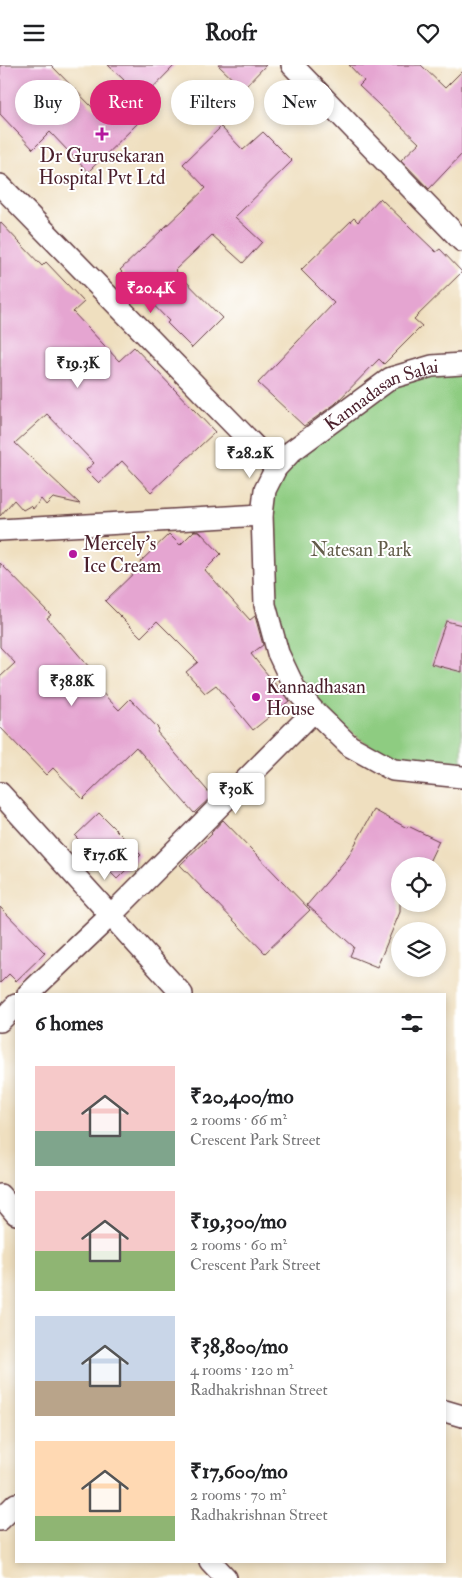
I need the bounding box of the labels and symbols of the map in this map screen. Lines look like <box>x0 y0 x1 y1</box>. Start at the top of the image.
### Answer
marker: Dr Gurusekaran Hospital Pvt Ltd <box>95 127 109 141</box>
place label: Dr Gurusekaran Hospital Pvt Ltd <box>39 144 166 191</box>
pin: ₹20.4K <box>110 271 192 314</box>
pin: ₹19.3K <box>37 347 119 389</box>
street label: Kannadasan Salai <box>319 355 439 436</box>
pin: ₹28.2K <box>209 437 291 479</box>
place label: Mercely's Ice Cream <box>83 532 162 578</box>
park label: Natesan Park <box>310 538 412 562</box>
marker: Mercely's Ice Cream <box>67 548 79 560</box>
pin: ₹38.8K <box>31 665 113 707</box>
place label: Kannadhasan House <box>266 675 366 721</box>
marker: Kannadhasan House <box>250 691 262 703</box>
pin: ₹30K <box>206 773 266 815</box>
pin: ₹17.6K <box>64 839 146 881</box>

